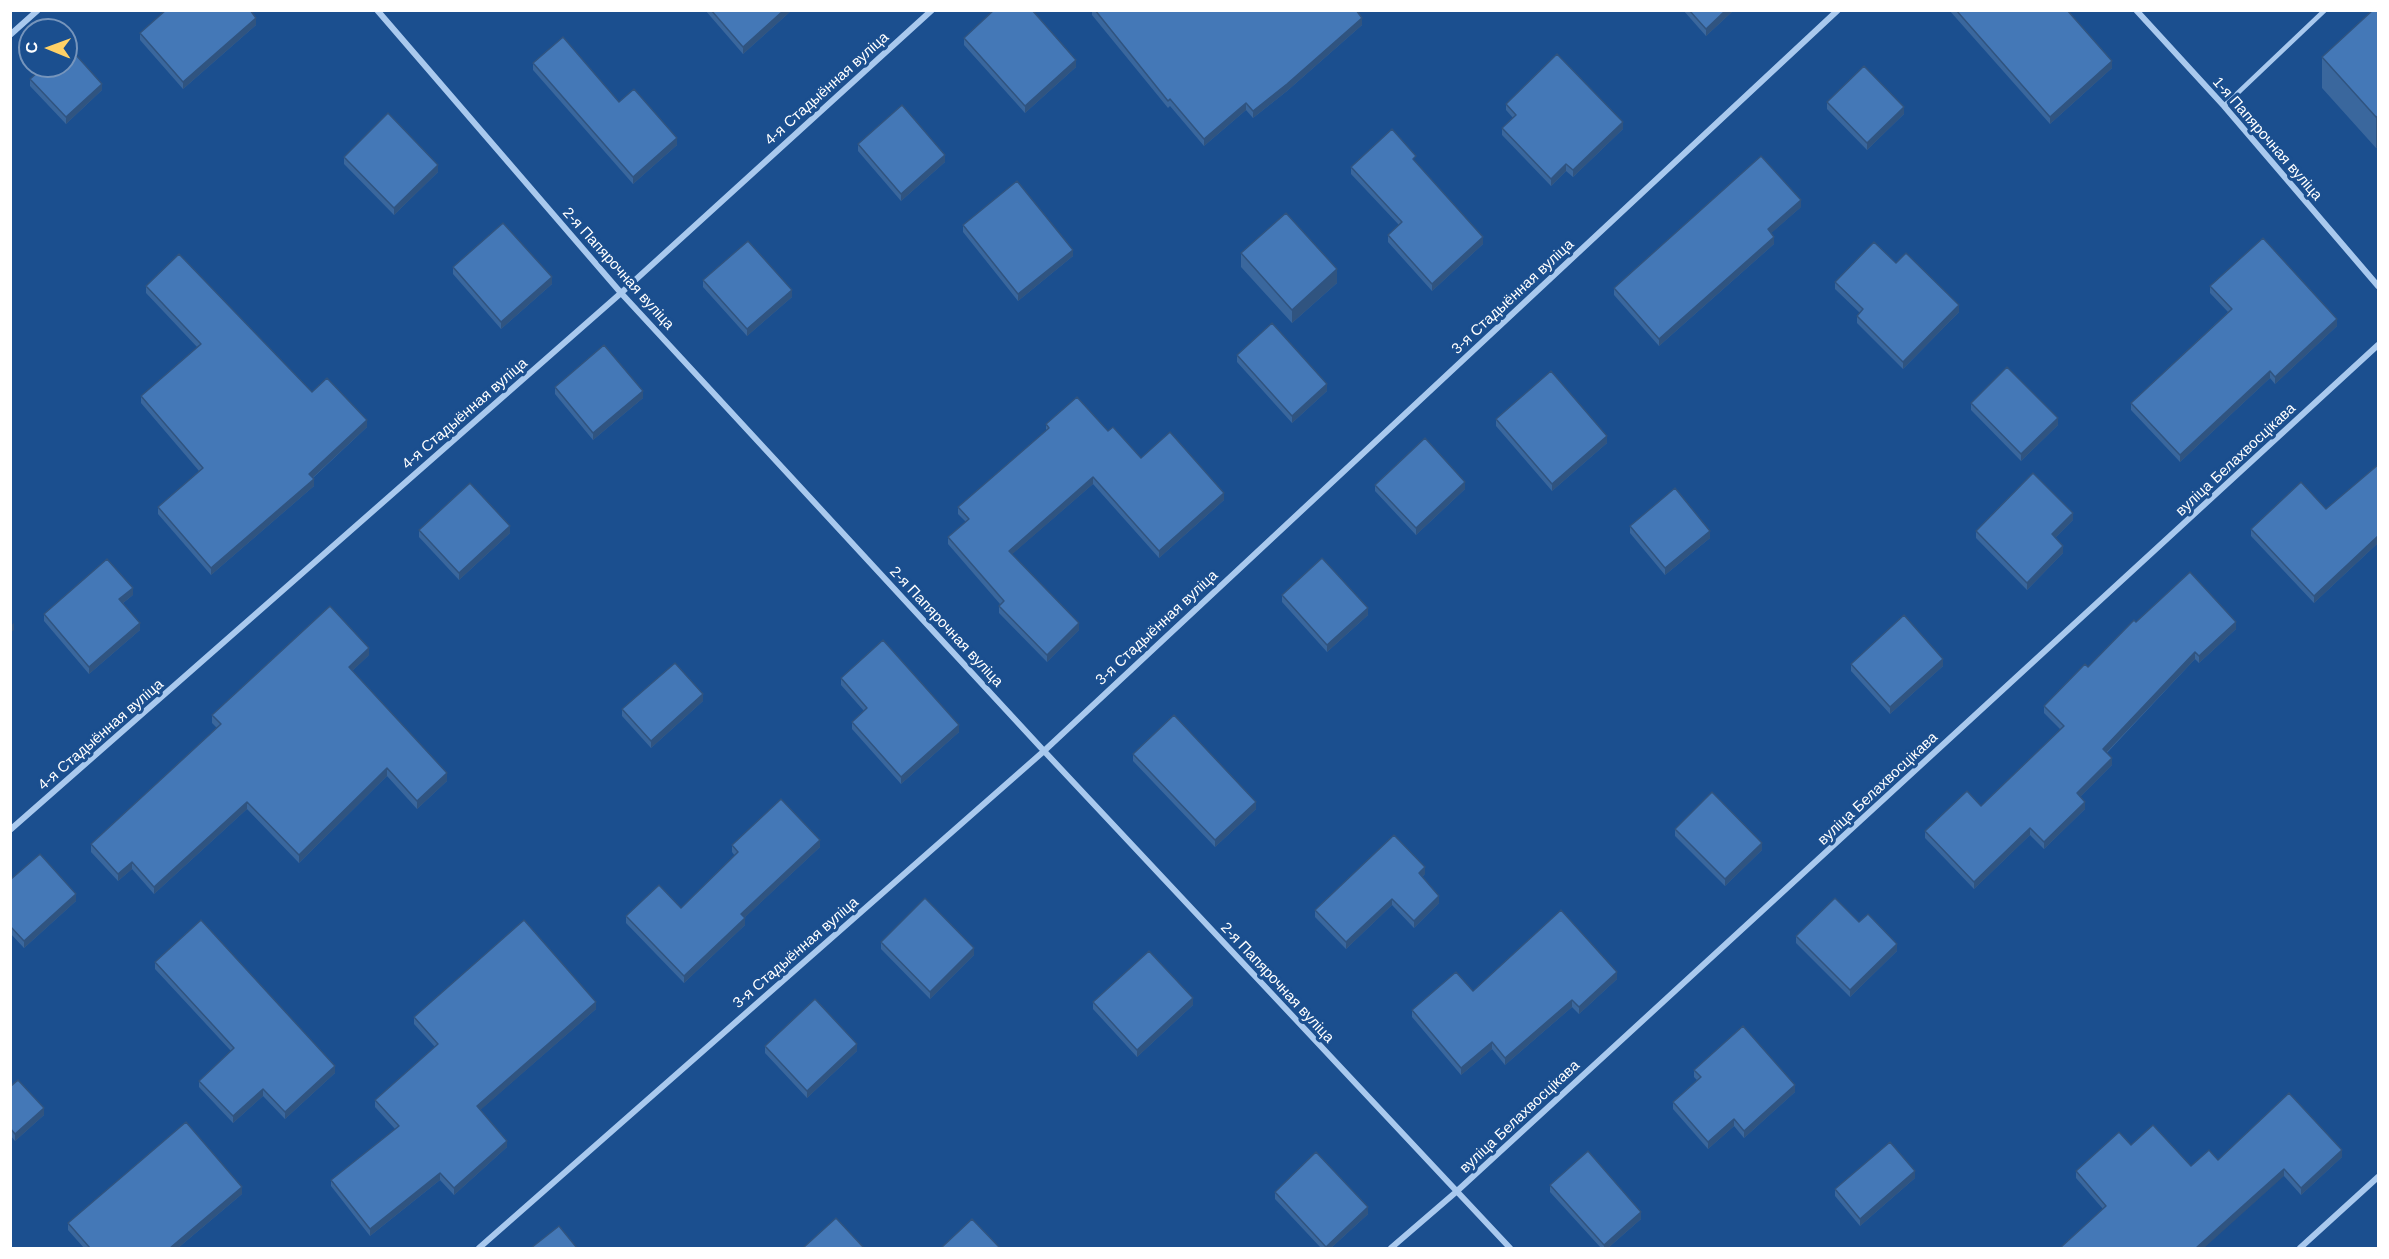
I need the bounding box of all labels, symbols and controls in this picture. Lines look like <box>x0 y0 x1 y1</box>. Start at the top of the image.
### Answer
north arrow <box>18 18 78 78</box>
street label: 4-я Стадыённая вуліца <box>761 29 893 149</box>
text: С <box>23 42 40 54</box>
street label: 1-я Папярочная вуліца <box>2208 74 2326 204</box>
street label: 2-я Папярочная вуліца <box>558 204 678 334</box>
street label: 3-я Стадыённая вуліца <box>1448 236 1578 358</box>
street label: 4-я Стадыённая вуліца <box>399 355 531 473</box>
street label: вуліца Белахвосцікава <box>2172 400 2300 520</box>
street label: 2-я Папярочная вуліца <box>886 563 1006 691</box>
street label: 3-я Стадыённая вуліца <box>1092 567 1222 689</box>
street label: 4-я Стадыённая вуліца <box>35 676 167 794</box>
street label: вуліца Белахвосцікава <box>1814 729 1942 849</box>
street label: 3-я Стадыённая вуліца <box>730 894 862 1012</box>
street label: 2-я Папярочная вуліца <box>1217 919 1337 1047</box>
street label: вуліца Белахвосцікава <box>1456 1057 1584 1177</box>

